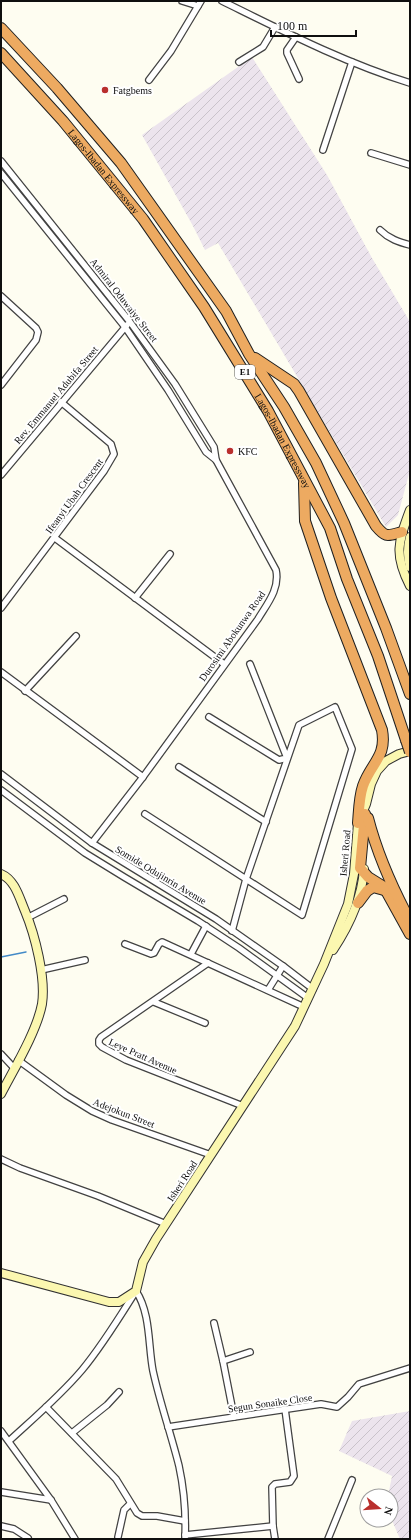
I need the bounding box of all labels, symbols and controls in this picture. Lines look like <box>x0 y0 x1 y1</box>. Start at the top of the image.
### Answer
scale bar <box>271 12 356 38</box>
text: 100 m <box>277 19 308 33</box>
marker: Fatgbems <box>100 85 110 95</box>
place label: Fatgbems <box>113 85 152 96</box>
street label: Lagos-Ibadan Expressway <box>66 127 142 216</box>
street label: Admiral Oduwaiye Street <box>88 256 160 344</box>
street label: Rev. Emmanuel Adubifa Street <box>12 344 100 446</box>
road number: E1 <box>235 365 255 379</box>
street label: Lagos-Ibadan Expressway <box>253 391 313 490</box>
marker: KFC <box>225 446 235 456</box>
place label: KFC <box>238 446 258 457</box>
street label: Ifeanyi Ubah Crescent <box>43 456 105 536</box>
street label: Durosimi Abokunwa Road <box>197 589 267 683</box>
street label: Isheri Road <box>337 829 353 877</box>
street label: Somide Odujinrin Avenue <box>113 843 209 907</box>
street label: Leye Pratt Avenue <box>107 1036 179 1076</box>
street label: Adejokun Street <box>92 1096 157 1130</box>
street label: Isheri Road <box>165 1159 199 1203</box>
street label: Segun Sonaike Close <box>227 1392 313 1414</box>
north arrow <box>359 1488 399 1528</box>
text: N <box>382 1505 395 1517</box>

